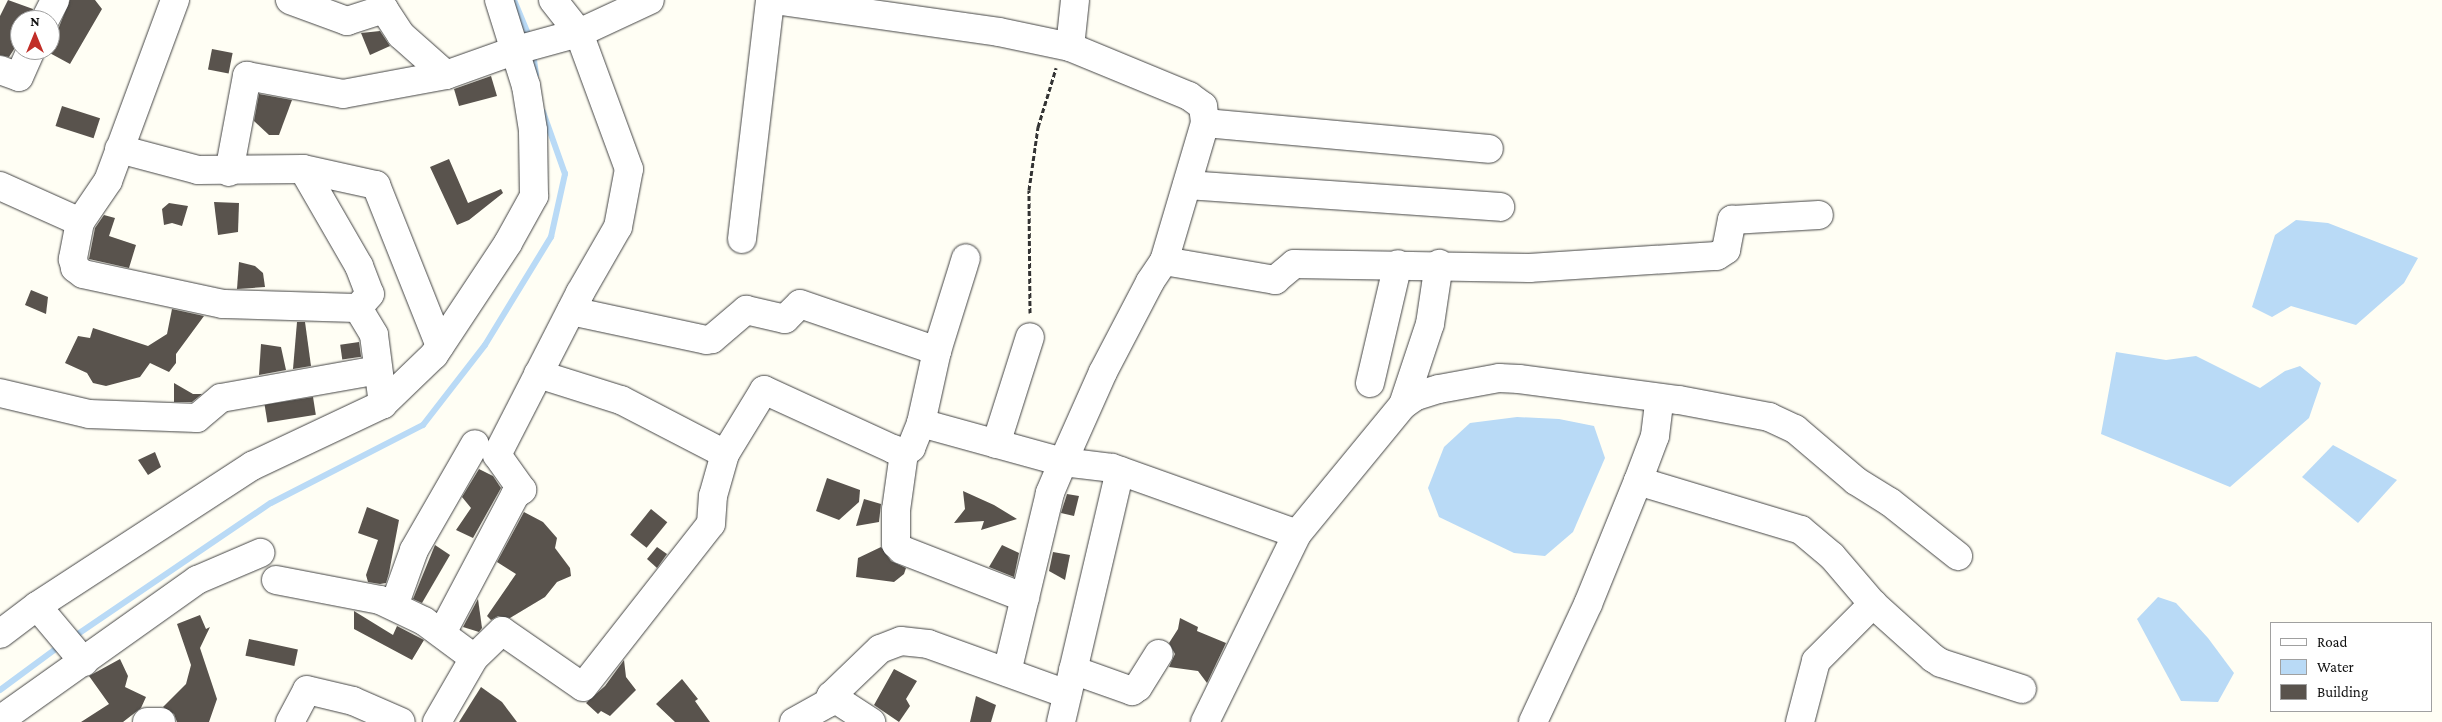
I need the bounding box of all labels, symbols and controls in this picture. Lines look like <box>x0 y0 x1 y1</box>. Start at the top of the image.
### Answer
north arrow <box>10 10 60 60</box>
text: N <box>30 13 40 29</box>
legend <box>2270 622 2432 712</box>
text: Road <box>2317 634 2347 650</box>
text: Water <box>2317 659 2354 675</box>
text: Building <box>2317 684 2368 700</box>

